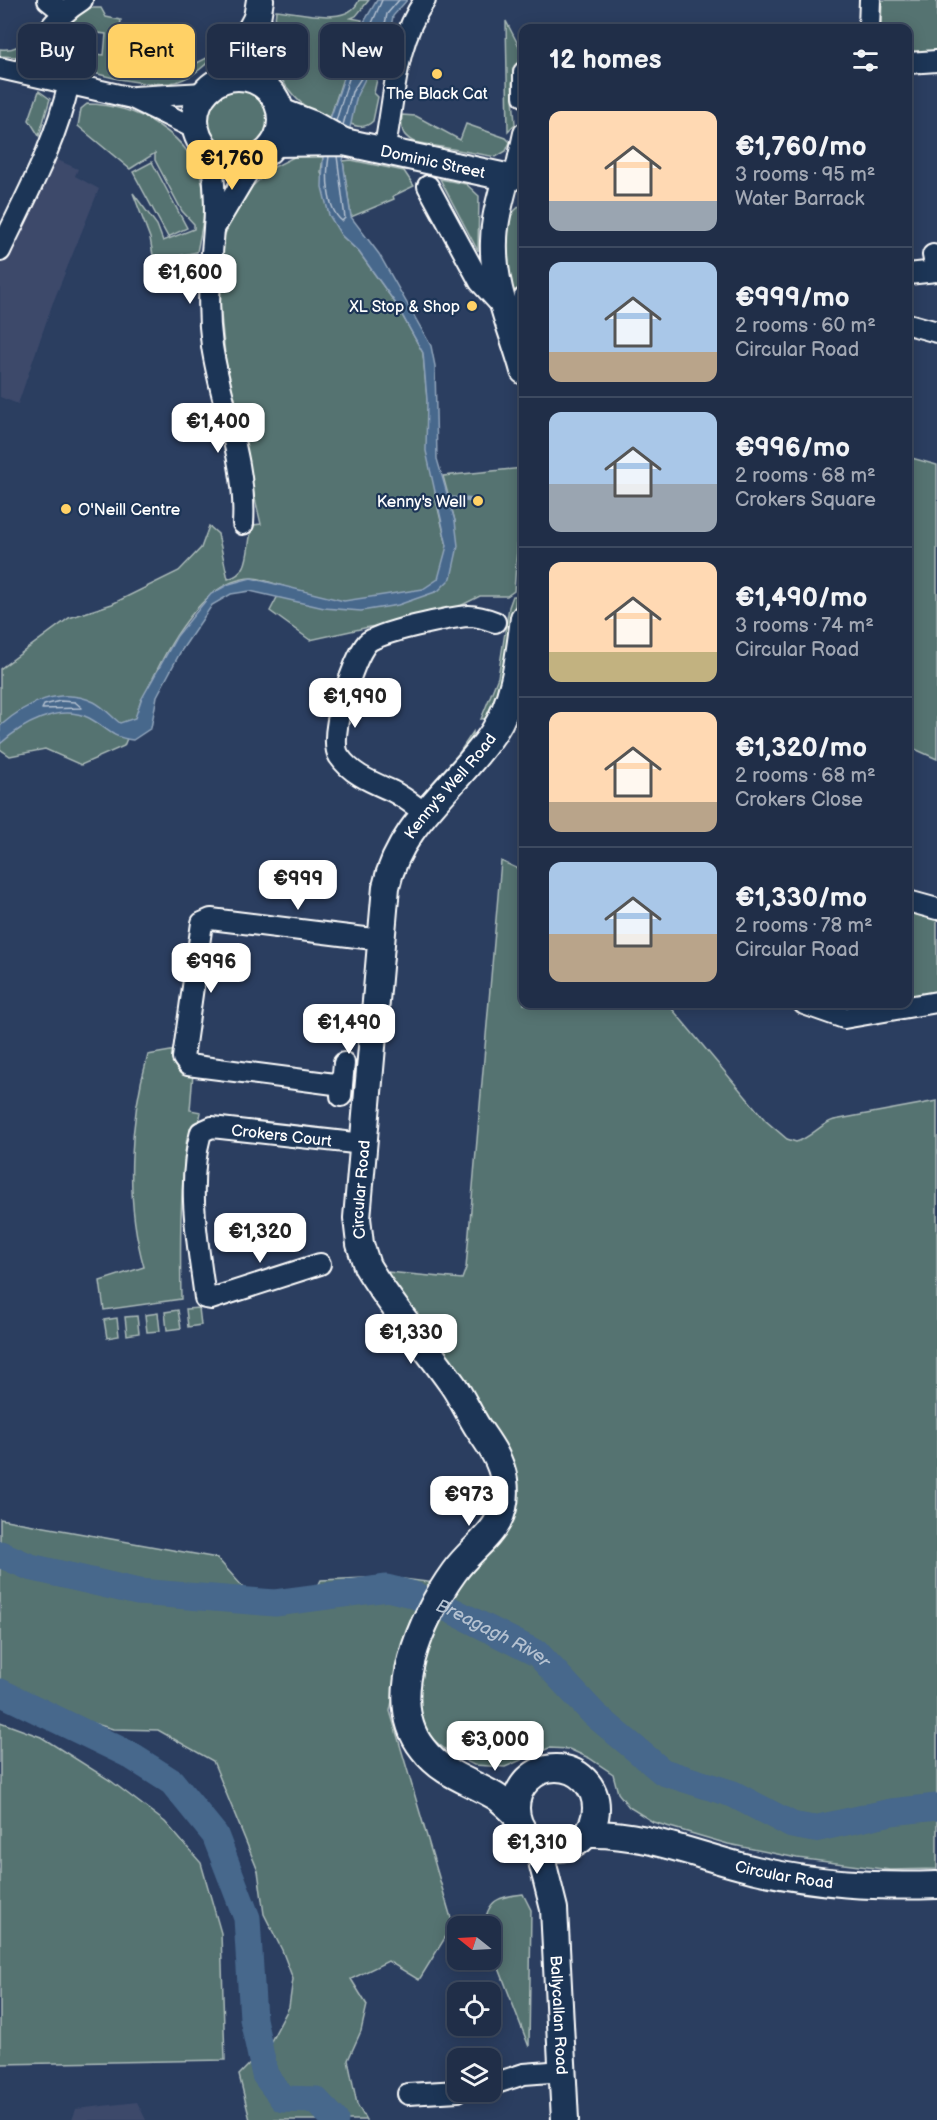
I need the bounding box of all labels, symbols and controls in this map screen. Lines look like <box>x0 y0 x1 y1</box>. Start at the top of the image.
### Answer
chip: Buy <box>18 24 96 78</box>
chip: Rent <box>108 24 195 78</box>
chip: Filters <box>207 24 308 78</box>
chip: New <box>320 24 404 78</box>
icon: filters <box>849 44 882 77</box>
text: 12 homes <box>549 45 661 76</box>
marker: The Black Cat <box>430 67 444 81</box>
place label: The Black Cat <box>386 85 488 104</box>
text: €1,760/mo <box>735 132 867 163</box>
icon: home <box>597 135 669 207</box>
pin: €1,760 <box>183 140 281 191</box>
street label: Dominic Street <box>378 142 487 183</box>
text: €1,760 <box>200 147 264 171</box>
text: 3 rooms · 95 m² <box>735 163 875 187</box>
text: Water Barrack <box>735 187 864 211</box>
pin: €1,600 <box>141 254 239 305</box>
text: €1,600 <box>158 261 222 285</box>
text: €999/mo <box>735 283 849 314</box>
icon: home <box>597 286 669 358</box>
place label: XL Stop & Shop <box>348 298 460 317</box>
marker: XL Stop & Shop <box>465 299 479 313</box>
text: 2 rooms · 60 m² <box>735 314 876 338</box>
text: Circular Road <box>735 338 859 362</box>
pin: €1,400 <box>169 403 267 454</box>
text: €1,400 <box>186 410 250 434</box>
text: €996/mo <box>735 433 850 464</box>
icon: home <box>597 436 669 508</box>
text: 2 rooms · 68 m² <box>735 464 876 488</box>
text: Crokers Square <box>735 488 876 512</box>
place label: Kenny's Well <box>377 493 466 512</box>
marker: Kenny's Well <box>471 494 485 508</box>
place label: O'Neill Centre <box>78 501 181 520</box>
marker: O'Neill Centre <box>59 502 73 516</box>
text: €1,490/mo <box>735 583 867 614</box>
icon: home <box>597 586 669 658</box>
text: 3 rooms · 74 m² <box>735 614 874 638</box>
text: Circular Road <box>735 638 859 662</box>
pin: €1,990 <box>306 678 404 729</box>
text: €1,990 <box>323 685 387 709</box>
street label: Kenny's Well Road <box>401 730 501 843</box>
text: €1,320/mo <box>735 733 867 764</box>
icon: home <box>597 736 669 808</box>
text: 2 rooms · 68 m² <box>735 764 876 788</box>
text: Crokers Close <box>735 788 863 812</box>
pin: €999 <box>262 860 334 911</box>
text: €999 <box>273 867 323 891</box>
text: €1,330/mo <box>735 883 867 914</box>
icon: home <box>597 886 669 958</box>
text: 2 rooms · 78 m² <box>735 914 873 938</box>
text: Circular Road <box>735 938 859 962</box>
pin: €996 <box>175 943 247 994</box>
text: €996 <box>186 950 236 974</box>
pin: €1,490 <box>300 1004 398 1055</box>
text: €1,490 <box>317 1011 381 1035</box>
street label: Crokers Court <box>230 1121 333 1151</box>
street label: Circular Road <box>349 1139 375 1240</box>
pin: €1,320 <box>211 1213 309 1264</box>
text: €1,320 <box>228 1220 292 1244</box>
pin: €1,330 <box>362 1314 460 1365</box>
text: €1,330 <box>379 1321 443 1345</box>
pin: €973 <box>433 1476 505 1527</box>
text: €973 <box>444 1483 494 1507</box>
water label: Breagagh River <box>433 1595 556 1673</box>
pin: €3,000 <box>446 1721 544 1772</box>
text: €3,000 <box>461 1728 529 1752</box>
pin: €1,310 <box>488 1824 586 1875</box>
text: €1,310 <box>507 1831 567 1855</box>
street label: Circular Road <box>733 1857 834 1893</box>
north arrow <box>447 1916 501 1970</box>
map controls <box>447 1916 501 2102</box>
street label: Ballycallan Road <box>545 1955 571 2075</box>
button: locate <box>447 1982 501 2036</box>
button: layers <box>447 2048 501 2102</box>

